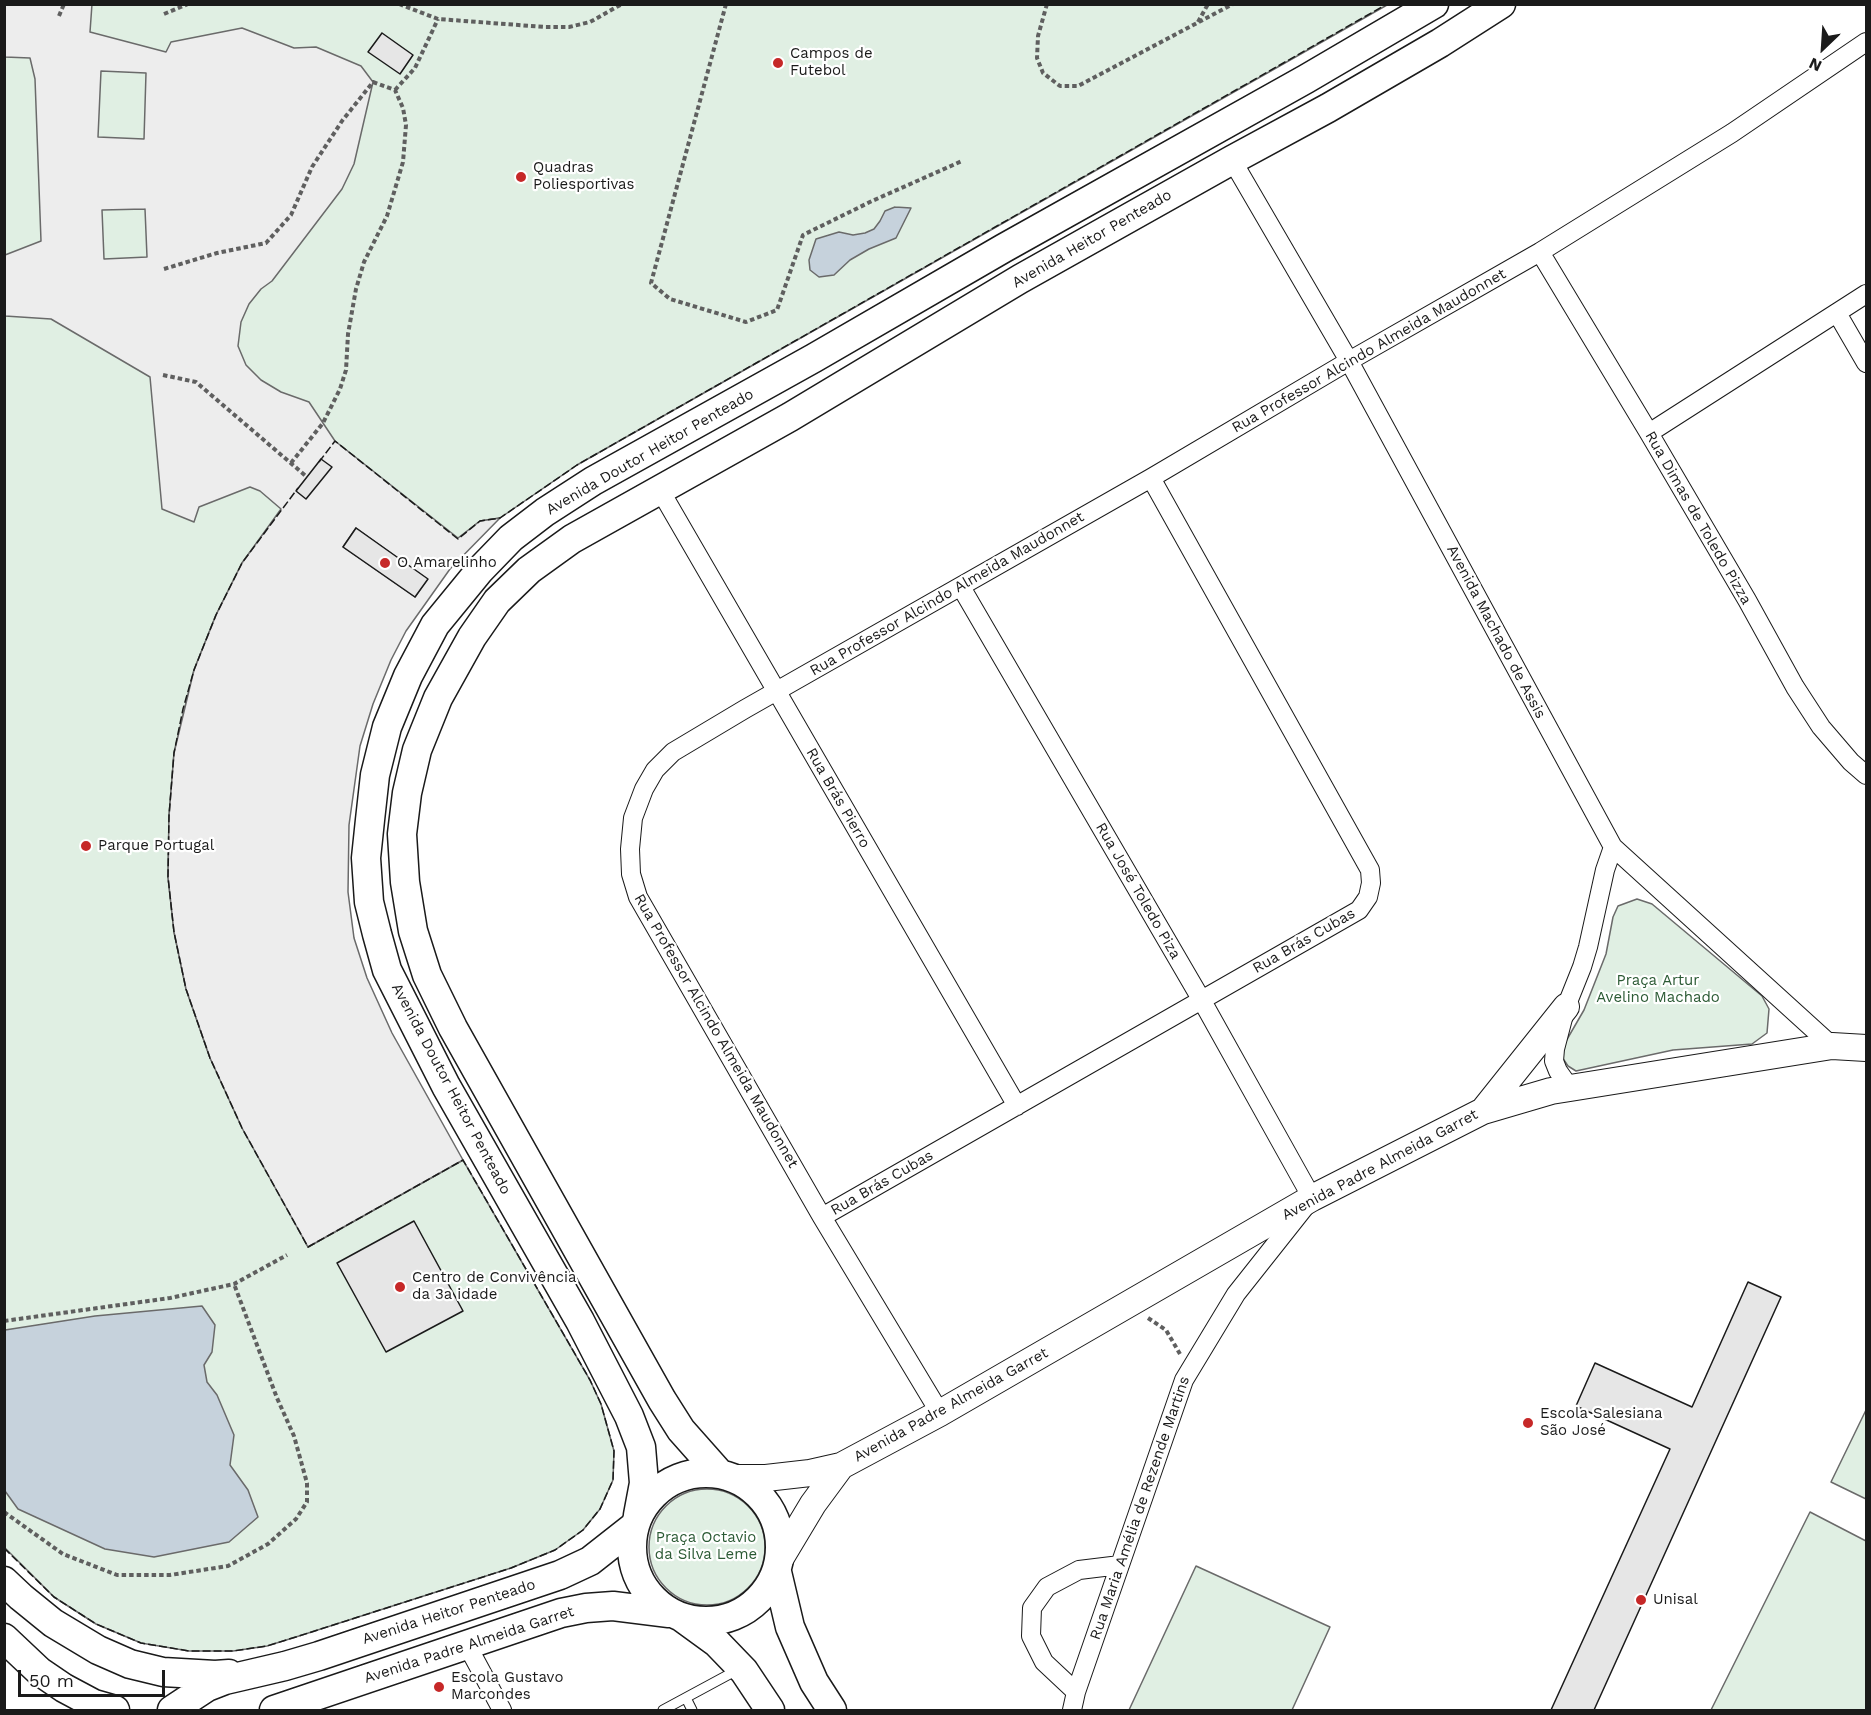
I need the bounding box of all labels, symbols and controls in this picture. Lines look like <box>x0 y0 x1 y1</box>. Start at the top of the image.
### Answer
north arrow <box>1793 18 1853 78</box>
place label: Campos de Futebol <box>790 45 873 80</box>
text: N <box>1806 54 1825 76</box>
marker: Campos de Futebol <box>771 56 785 70</box>
place label: Quadras Poliesportivas <box>533 159 635 194</box>
marker: Quadras Poliesportivas <box>514 170 528 184</box>
street label: Avenida Heitor Penteado <box>1009 186 1175 292</box>
street label: Rua Professor Alcindo Almeida Maudonnet <box>1229 265 1509 437</box>
street label: Avenida Doutor Heitor Penteado <box>543 385 757 519</box>
street label: Rua Dimas de Toledo Pizza <box>1641 428 1755 608</box>
street label: Rua Professor Alcindo Almeida Maudonnet <box>807 508 1087 680</box>
street label: Avenida Machado de Assis <box>1443 542 1549 722</box>
place label: O Amarelinho <box>397 554 497 572</box>
marker: O Amarelinho <box>378 556 392 570</box>
street label: Rua Brás Pierro <box>802 745 874 851</box>
street label: Rua José Toledo Piza <box>1092 820 1184 962</box>
place label: Parque Portugal <box>98 837 214 855</box>
marker: Parque Portugal <box>79 839 93 853</box>
street label: Rua Professor Alcindo Almeida Maudonnet <box>630 891 802 1171</box>
street label: Rua Brás Cubas <box>1250 904 1358 978</box>
park label: Praça Artur Avelino Machado <box>1596 972 1720 1007</box>
street label: Avenida Doutor Heitor Penteado <box>388 980 514 1198</box>
street label: Avenida Padre Almeida Garret <box>1279 1106 1481 1224</box>
street label: Rua Brás Cubas <box>828 1146 936 1220</box>
place label: Centro de Convivência da 3a idade <box>412 1269 576 1304</box>
marker: Centro de Convivência da 3a idade <box>393 1280 407 1294</box>
street label: Avenida Padre Almeida Garret <box>851 1344 1051 1466</box>
street label: Rua Maria Amélia de Rezende Martins <box>1086 1374 1194 1642</box>
place label: Escola Salesiana São José <box>1540 1405 1662 1440</box>
marker: Escola Salesiana São José <box>1521 1416 1535 1430</box>
park label: Praça Octavio da Silva Leme <box>655 1529 757 1564</box>
street label: Avenida Heitor Penteado <box>360 1575 538 1649</box>
place label: Unisal <box>1653 1591 1698 1609</box>
marker: Unisal <box>1634 1593 1648 1607</box>
street label: Avenida Padre Almeida Garret <box>362 1603 576 1687</box>
scale bar <box>21 1658 168 1696</box>
place label: Escola Gustavo Marcondes <box>451 1669 563 1704</box>
text: 50 m <box>29 1670 74 1691</box>
marker: Escola Gustavo Marcondes <box>432 1680 446 1694</box>

